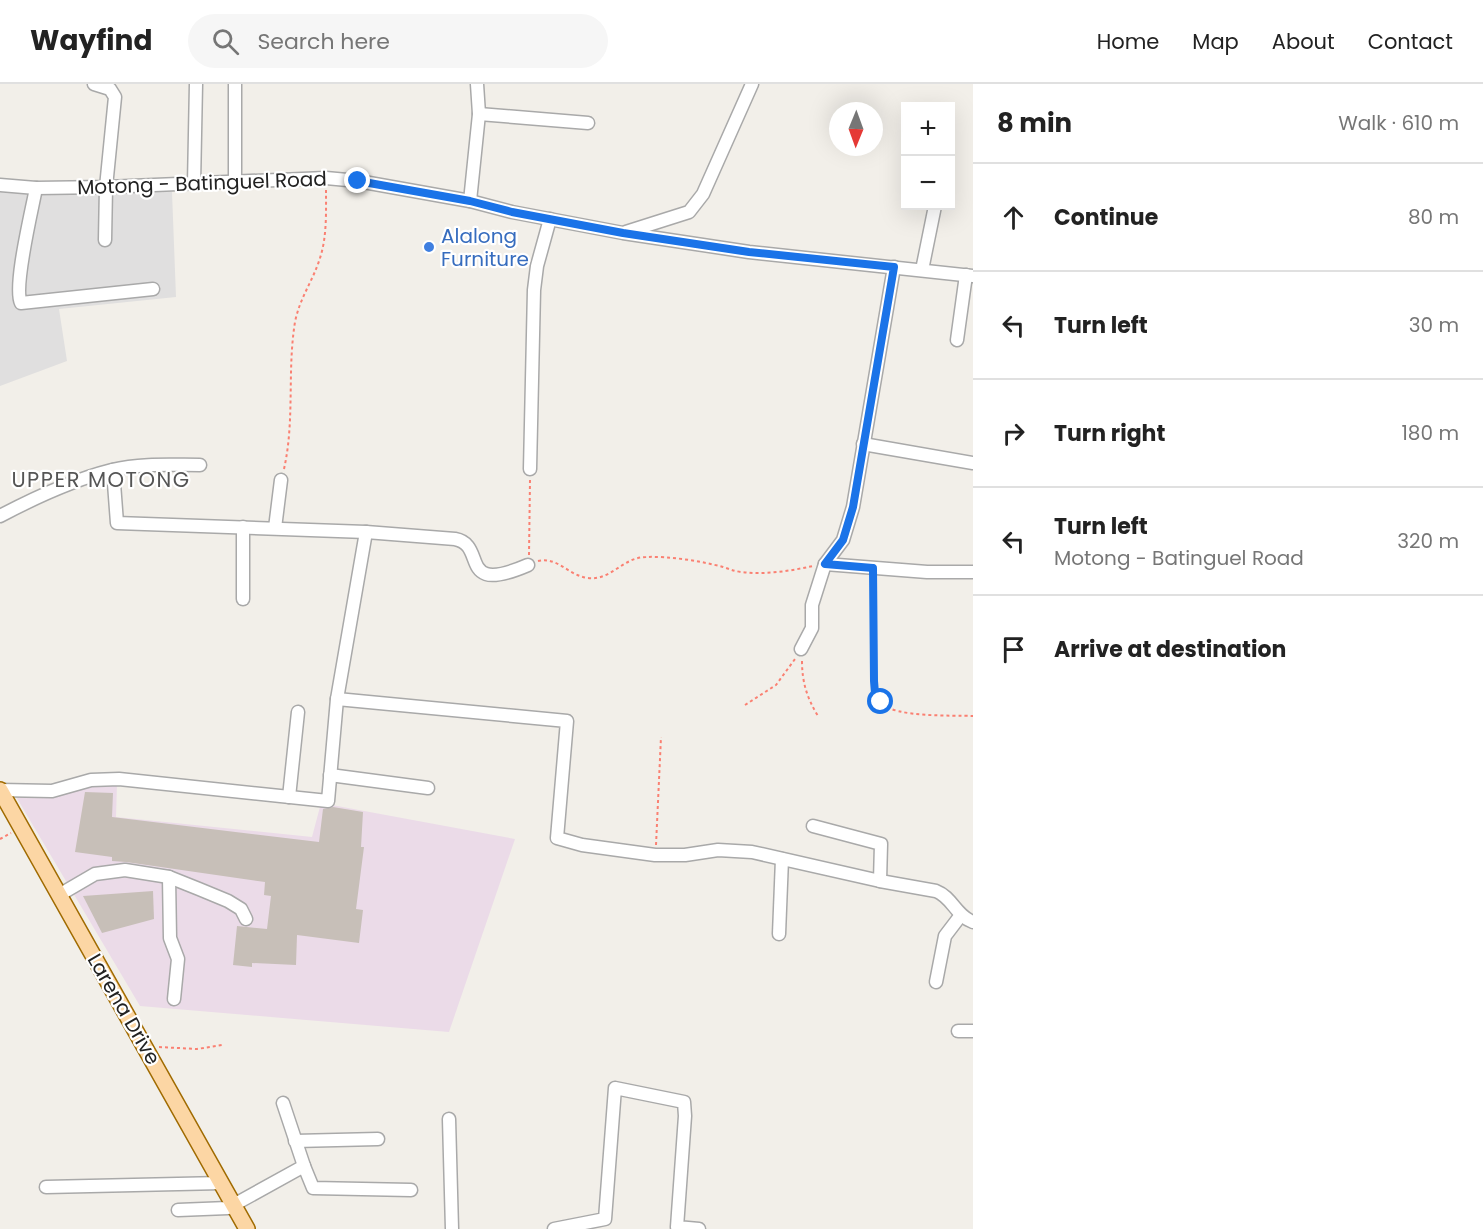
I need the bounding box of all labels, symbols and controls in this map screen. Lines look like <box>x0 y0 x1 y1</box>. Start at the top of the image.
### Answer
search box <box>188 14 608 68</box>
text: Wayfind <box>30 21 152 60</box>
icon: search <box>209 25 242 58</box>
text: Search here <box>257 26 390 57</box>
text: Home <box>1097 27 1159 56</box>
text: Map <box>1192 27 1239 56</box>
text: About <box>1272 27 1335 56</box>
text: Contact <box>1368 27 1453 56</box>
north arrow <box>829 102 883 156</box>
map controls <box>901 102 955 210</box>
button: + <box>901 102 955 156</box>
text: 8 min <box>997 105 1072 141</box>
text: Walk · 610 m <box>1338 109 1459 137</box>
button: − <box>901 156 955 210</box>
street label: Motong - Batinguel Road <box>77 165 327 201</box>
route end <box>344 167 370 193</box>
icon: ahead <box>997 201 1030 234</box>
text: Continue <box>1054 202 1158 233</box>
text: 80 m <box>1408 203 1459 231</box>
place label: Alalong Furniture <box>441 222 529 273</box>
marker: Alalong Furniture <box>422 240 436 254</box>
icon: left <box>997 309 1030 342</box>
text: Turn left <box>1054 310 1148 341</box>
text: 30 m <box>1409 311 1459 339</box>
icon: right <box>997 417 1030 450</box>
text: Turn right <box>1054 418 1165 449</box>
text: 180 m <box>1401 419 1459 447</box>
district label: UPPER MOTONG <box>11 465 191 494</box>
text: Turn left <box>1054 511 1148 542</box>
icon: left <box>997 525 1030 558</box>
text: 320 m <box>1397 527 1459 555</box>
text: Motong - Batinguel Road <box>1054 544 1304 572</box>
icon: arrive <box>997 633 1030 666</box>
text: Arrive at destination <box>1054 634 1286 665</box>
route start <box>867 688 893 714</box>
street label: Larena Drive <box>81 948 167 1070</box>

